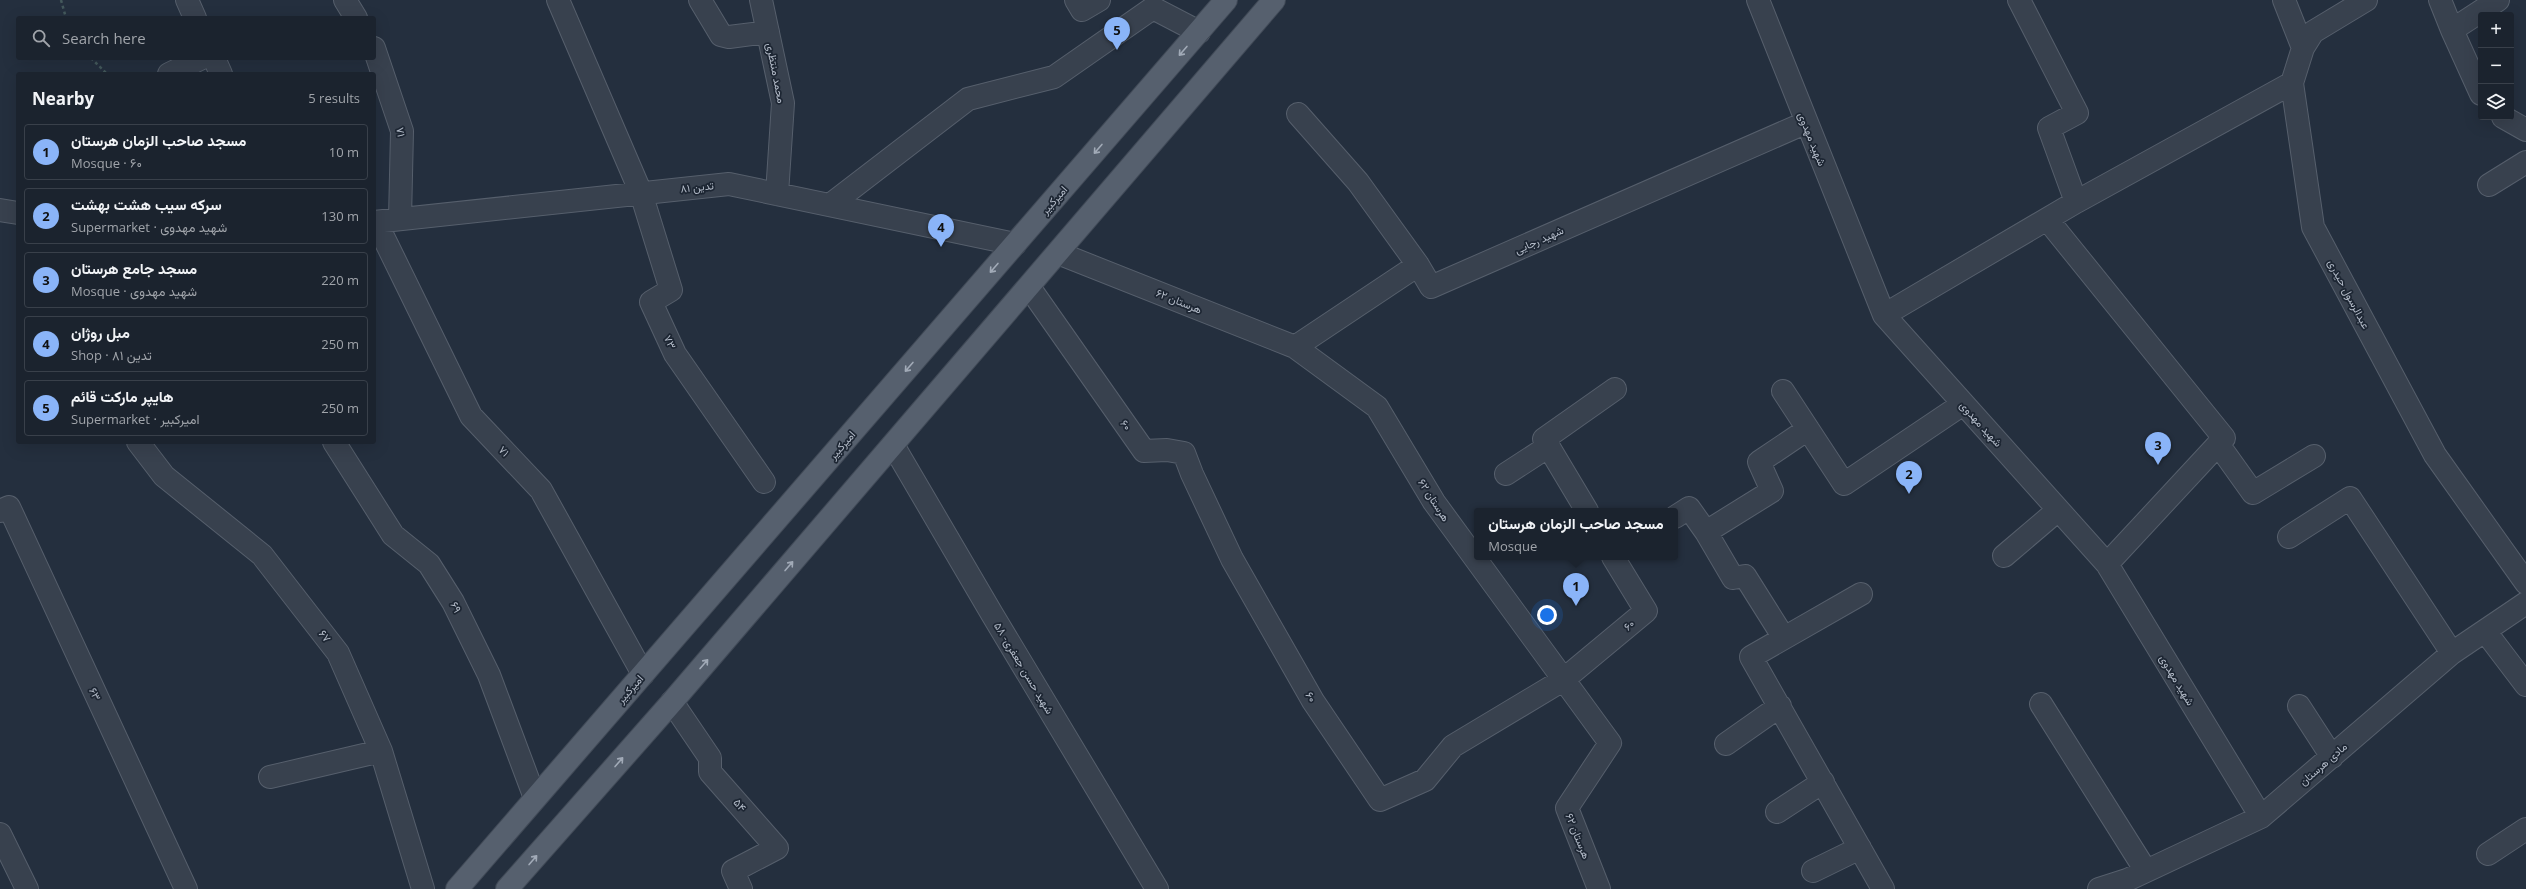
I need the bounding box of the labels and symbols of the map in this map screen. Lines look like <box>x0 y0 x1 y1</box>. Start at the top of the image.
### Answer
pin: 5 <box>1104 17 1130 50</box>
street label: محمد منتظری <box>763 41 790 105</box>
one-way arrow <box>1178 45 1187 56</box>
street label: شهید مهدوی <box>1795 110 1830 168</box>
street label: ۷۱ <box>393 126 410 138</box>
one-way arrow <box>1093 144 1102 154</box>
street label: تدین ۸۱ <box>680 177 715 196</box>
street label: امیرکبیر <box>1036 182 1070 218</box>
pin: 4 <box>928 214 954 247</box>
street label: شهید رجایی <box>1512 222 1566 257</box>
street label: عبدالرسول حیدری <box>2325 256 2374 331</box>
one-way arrow <box>990 263 999 274</box>
street label: هرستان ۶۲ <box>1154 285 1205 317</box>
street label: ۷۳ <box>661 332 680 351</box>
one-way arrow <box>905 361 914 372</box>
street label: شهید مهدوی <box>1957 398 2006 450</box>
street label: ۶۰ <box>1117 416 1135 433</box>
street label: امیرکبیر <box>824 427 858 463</box>
pin: 3 <box>2145 432 2171 465</box>
street label: ۷۱ <box>496 442 513 459</box>
pin: 2 <box>1896 461 1922 494</box>
street label: هرستان ۶۲ <box>1415 475 1454 524</box>
one-way arrow <box>785 560 794 571</box>
pin: 1 <box>1563 573 1589 606</box>
street label: ۶۹ <box>447 599 466 615</box>
your location <box>1537 605 1557 625</box>
street label: ۶۰ <box>1620 616 1637 634</box>
street label: شهید حسن جعفری- ۵۸ <box>991 619 1058 717</box>
street label: ۶۷ <box>316 626 335 645</box>
street label: شهید مهدوی <box>2156 652 2199 708</box>
one-way arrow <box>700 659 709 670</box>
street label: امیرکبیر <box>612 671 646 707</box>
street label: ۶۳ <box>86 685 105 703</box>
street label: ۶۰ <box>1302 689 1320 705</box>
street label: مادی هرستان <box>2296 739 2350 789</box>
one-way arrow <box>614 757 624 767</box>
street label: ۵۴ <box>731 795 750 814</box>
street label: هرستان ۶۲ <box>1562 811 1595 861</box>
one-way arrow <box>528 855 537 865</box>

